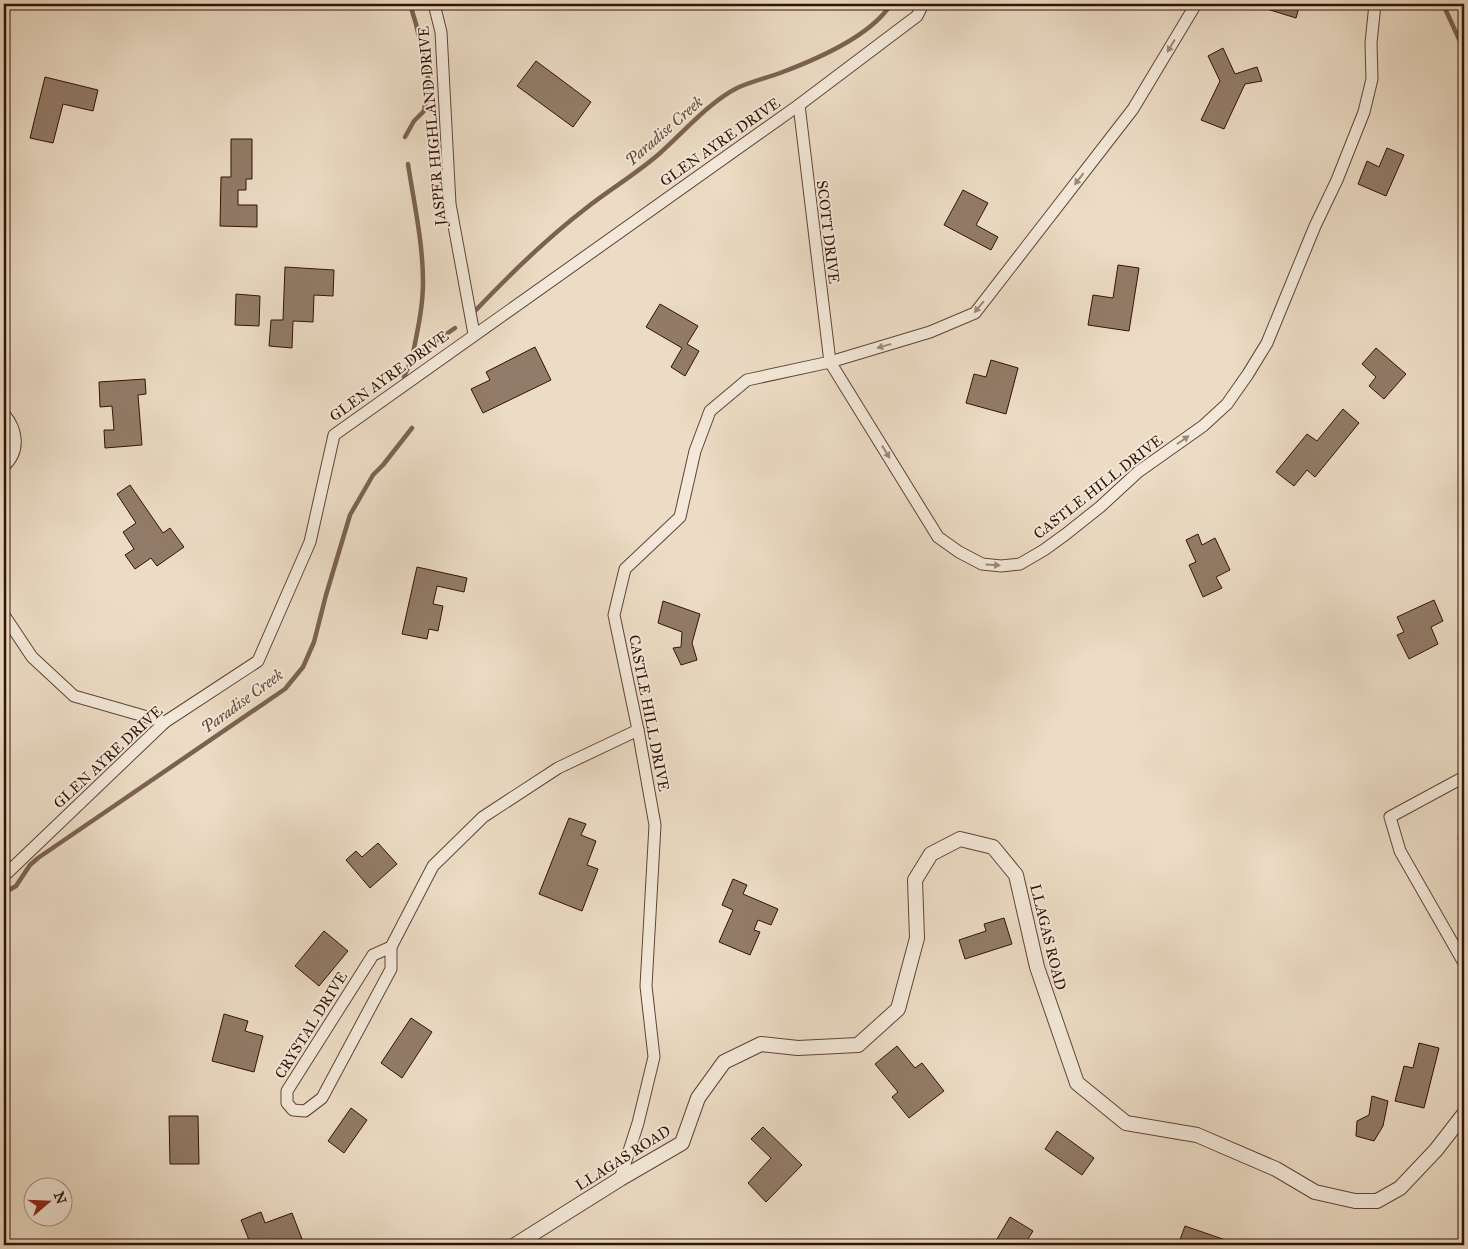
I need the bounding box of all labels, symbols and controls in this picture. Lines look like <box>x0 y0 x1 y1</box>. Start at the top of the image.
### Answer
street label: JASPER HIGHLAND DRIVE <box>414 25 451 228</box>
one-way arrow <box>1167 39 1176 52</box>
water label: Paradise Creek <box>621 92 707 170</box>
street label: GLEN AYRE DRIVE <box>656 94 784 190</box>
one-way arrow <box>1073 172 1084 185</box>
street label: SCOTT DRIVE <box>813 179 843 285</box>
one-way arrow <box>973 300 984 313</box>
street label: GLEN AYRE DRIVE <box>326 327 452 425</box>
one-way arrow <box>876 342 891 350</box>
street label: CASTLE HILL DRIVE <box>1030 431 1166 543</box>
one-way arrow <box>1176 435 1190 445</box>
one-way arrow <box>881 446 890 459</box>
one-way arrow <box>985 561 1001 569</box>
street label: CASTLE HILL DRIVE <box>625 633 673 793</box>
water label: Paradise Creek <box>197 665 287 737</box>
street label: GLEN AYRE DRIVE <box>50 702 166 812</box>
street label: LLAGAS ROAD <box>1026 882 1070 992</box>
street label: CRYSTAL DRIVE <box>271 968 351 1082</box>
street label: LLAGAS ROAD <box>572 1121 674 1194</box>
north arrow <box>22 1176 72 1226</box>
text: N <box>50 1190 70 1206</box>

